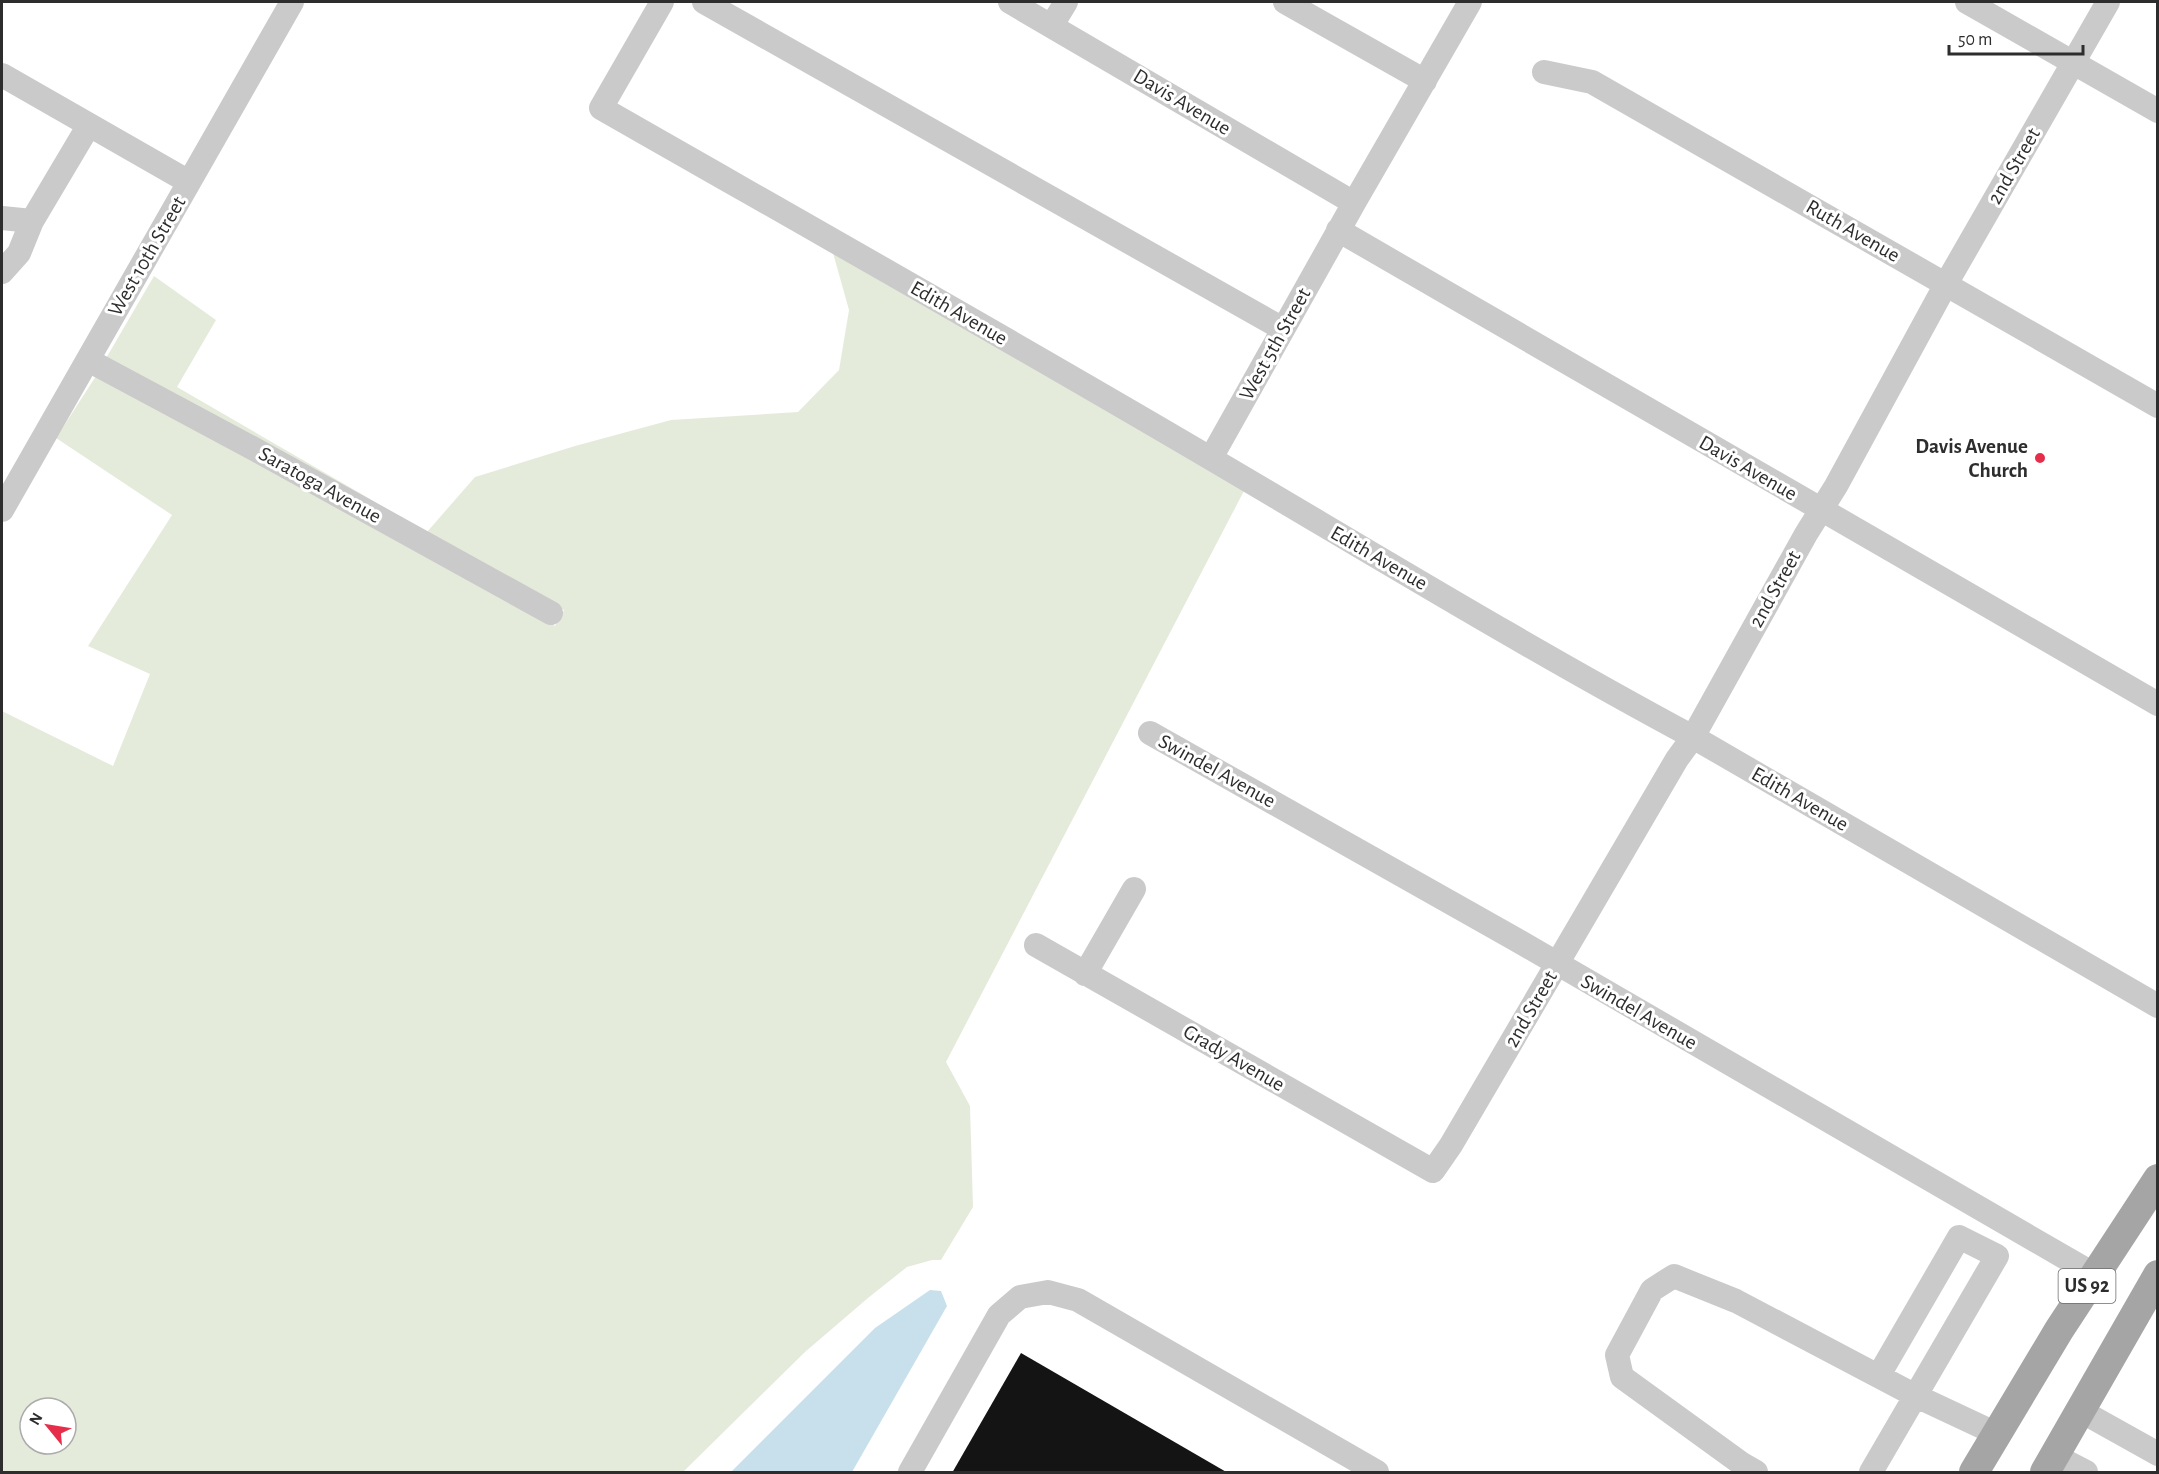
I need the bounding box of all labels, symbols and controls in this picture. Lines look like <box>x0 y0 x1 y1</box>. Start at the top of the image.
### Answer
scale bar <box>1949 18 2082 56</box>
text: 50 m <box>1958 31 1992 49</box>
street label: Davis Avenue <box>1130 65 1234 139</box>
street label: 2nd Street <box>1984 124 2044 208</box>
street label: West 10th Street <box>104 192 190 319</box>
street label: Ruth Avenue <box>1803 196 1903 266</box>
street label: Edith Avenue <box>907 277 1011 349</box>
street label: West 5th Street <box>1236 284 1315 404</box>
street label: Davis Avenue <box>1695 432 1801 504</box>
place label: Davis Avenue Church <box>1915 436 2028 481</box>
street label: Saratoga Avenue <box>255 443 385 527</box>
marker: Davis Avenue Church <box>2033 451 2047 465</box>
street label: Edith Avenue <box>1327 522 1431 594</box>
street label: 2nd Street <box>1745 547 1805 631</box>
street label: Swindel Avenue <box>1155 730 1279 812</box>
street label: Edith Avenue <box>1748 763 1852 835</box>
street label: 2nd Street <box>1501 967 1561 1051</box>
street label: Swindel Avenue <box>1577 970 1701 1054</box>
street label: Grady Avenue <box>1180 1021 1288 1095</box>
road number: US 92 <box>2058 1269 2116 1303</box>
north arrow <box>18 1396 78 1456</box>
text: N <box>26 1410 46 1428</box>

